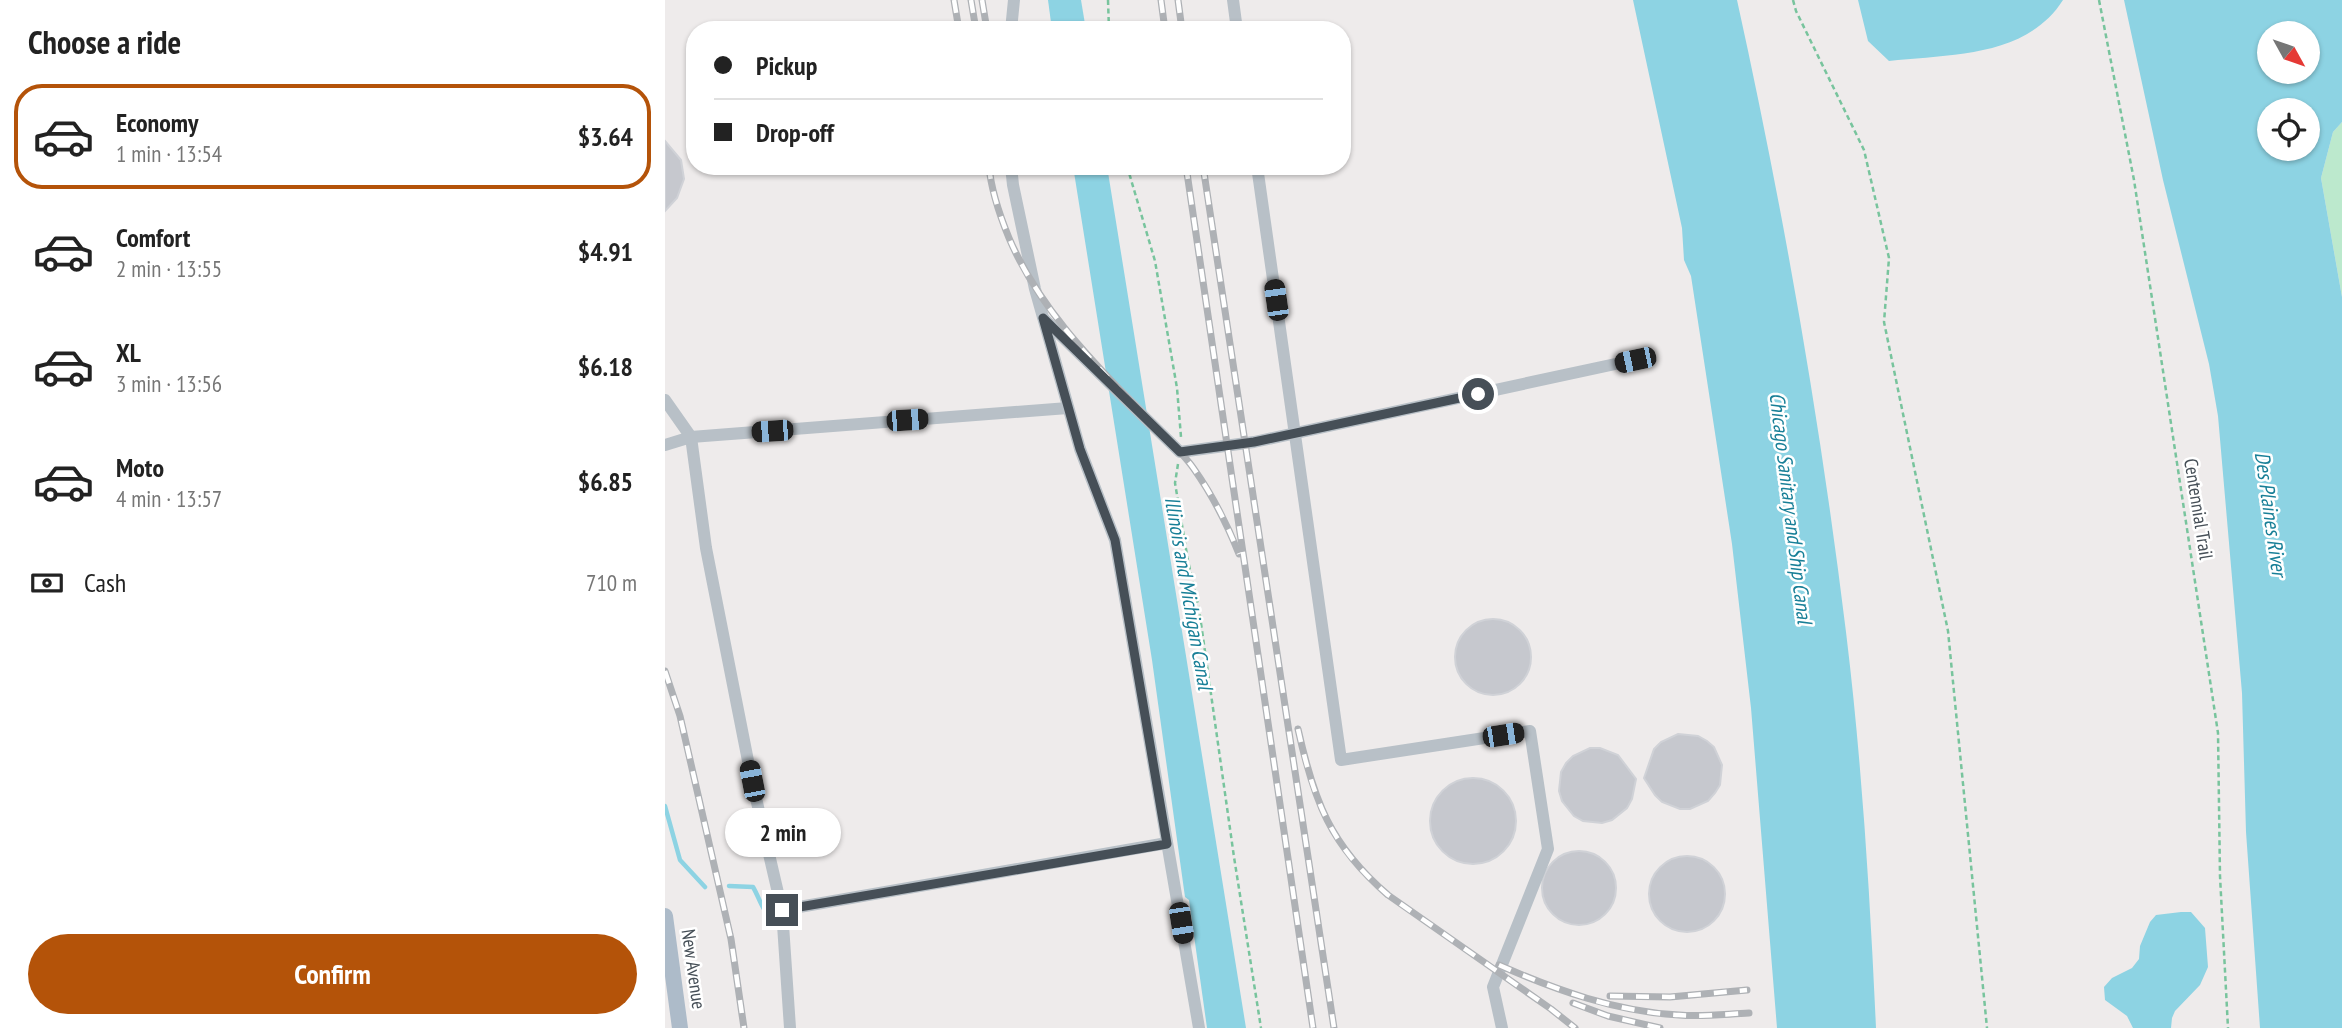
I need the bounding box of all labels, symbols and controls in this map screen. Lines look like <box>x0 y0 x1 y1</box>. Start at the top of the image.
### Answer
text: Choose a ride <box>28 21 181 63</box>
north arrow <box>2257 21 2321 84</box>
map controls <box>2257 21 2320 161</box>
text: Pickup <box>756 49 817 82</box>
button: locate <box>2257 98 2320 161</box>
icon: car <box>32 105 95 168</box>
text: Economy <box>116 106 198 139</box>
text: Drop-off <box>756 116 834 149</box>
text: $3.64 <box>578 120 633 153</box>
text: 1 min · 13:54 <box>116 139 222 168</box>
icon: car <box>32 220 95 283</box>
text: Comfort <box>116 221 190 254</box>
text: $4.91 <box>578 235 633 268</box>
text: 2 min · 13:55 <box>116 254 222 283</box>
car <box>1263 278 1290 322</box>
icon: car <box>32 335 95 398</box>
text: XL <box>116 336 141 369</box>
car <box>1613 345 1658 375</box>
text: $6.18 <box>578 350 633 383</box>
text: 3 min · 13:56 <box>116 369 222 398</box>
route start <box>1462 378 1494 410</box>
water label: Chicago Sanitary and Ship Canal <box>1763 391 1819 627</box>
car <box>886 408 929 432</box>
car <box>751 419 794 443</box>
icon: car <box>32 450 95 513</box>
water label: Des Plaines River <box>2249 450 2294 581</box>
text: Moto <box>116 451 164 484</box>
street label: Centennial Trail <box>2179 457 2219 562</box>
text: $6.85 <box>578 465 633 498</box>
text: 4 min · 13:57 <box>116 484 222 513</box>
water label: Illinois and Michigan Canal <box>1159 494 1220 694</box>
icon: cash <box>28 564 66 602</box>
text: Cash <box>84 566 126 599</box>
text: 710 m <box>586 568 637 597</box>
car <box>1481 721 1526 749</box>
car <box>738 758 767 804</box>
callout: 2 min <box>724 808 840 858</box>
text: 2 min <box>760 818 806 847</box>
route end <box>766 894 798 926</box>
car <box>1168 901 1195 945</box>
street label: New Avenue <box>677 928 711 1011</box>
button: Confirm <box>28 934 637 1014</box>

